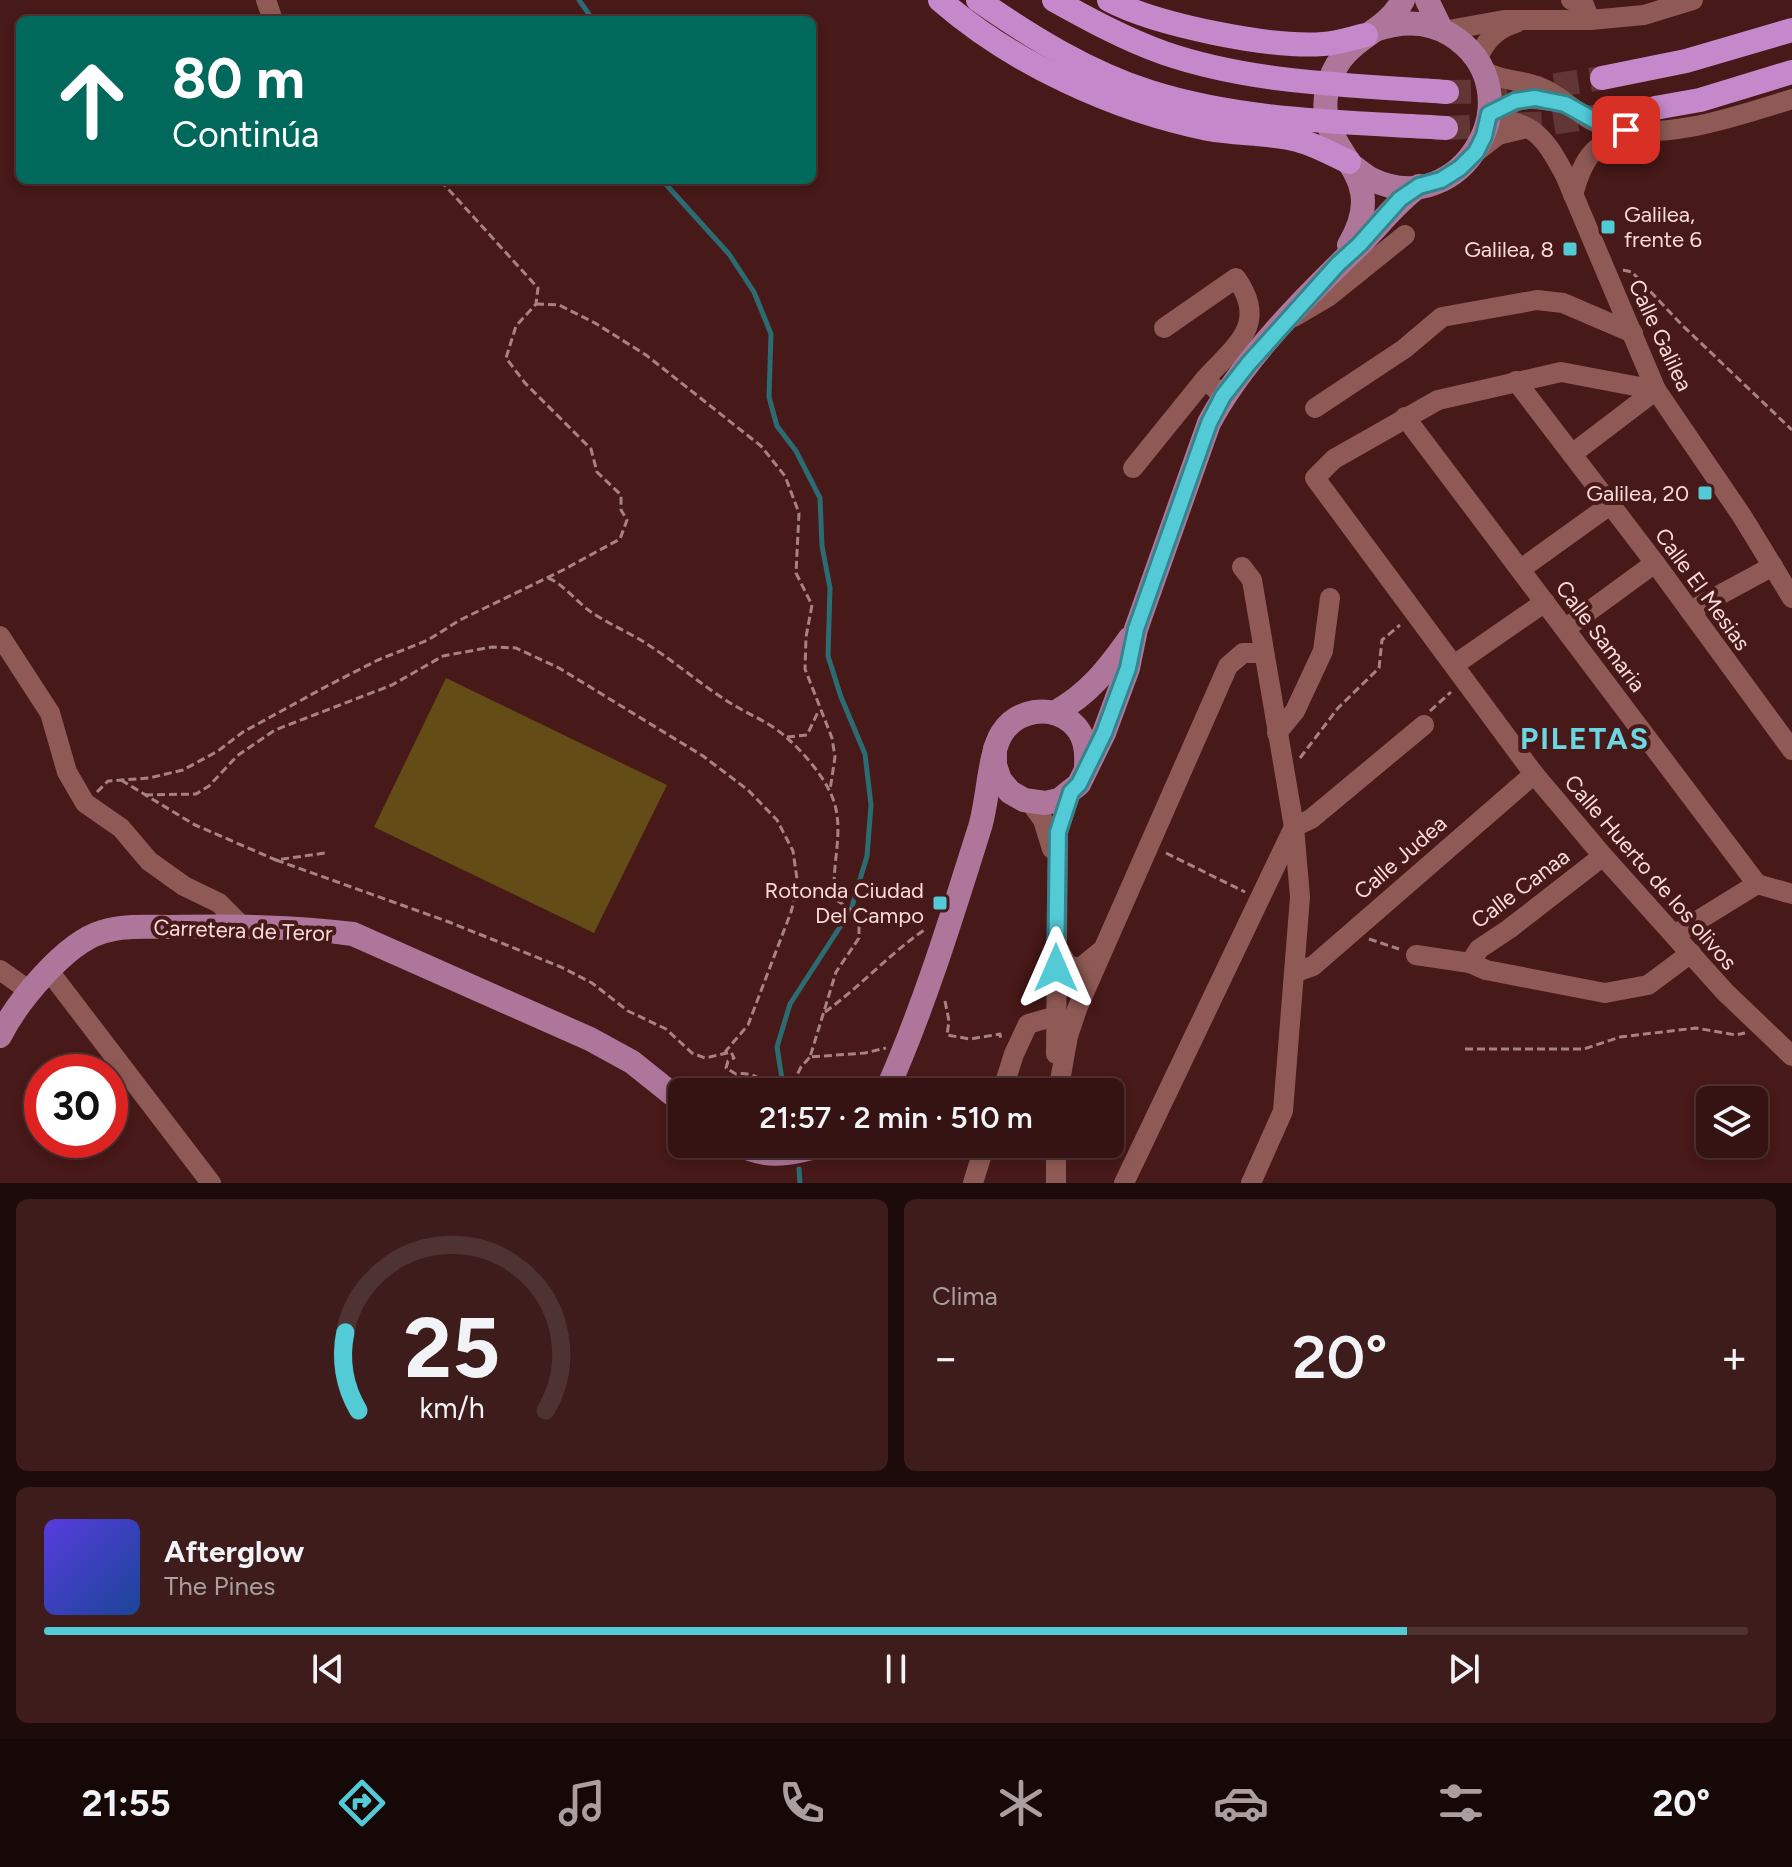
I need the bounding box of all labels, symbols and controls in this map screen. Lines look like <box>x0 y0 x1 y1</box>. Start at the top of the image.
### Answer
text: 80 m <box>172 45 305 112</box>
icon: ahead <box>40 48 144 152</box>
pin <box>1592 96 1660 164</box>
icon: arrive <box>1604 108 1648 152</box>
text: Continúa <box>172 113 319 156</box>
place label: Galilea, frente 6 <box>1624 201 1702 253</box>
marker: Galilea, frente 6 <box>1599 218 1617 236</box>
place label: Galilea, 8 <box>1464 236 1554 263</box>
marker: Galilea, 8 <box>1561 240 1579 258</box>
street label: Calle Galilea <box>1623 275 1698 395</box>
place label: Galilea, 20 <box>1586 480 1689 507</box>
marker: Galilea, 20 <box>1696 484 1714 502</box>
street label: Calle El Mesias <box>1649 523 1756 656</box>
street label: Calle Samaria <box>1550 575 1651 697</box>
district label: PILETAS <box>1520 720 1650 757</box>
street label: Calle Huerto de los olivos <box>1559 769 1743 975</box>
street label: Calle Judea <box>1348 810 1452 905</box>
street label: Calle Canaa <box>1466 843 1575 934</box>
place label: Rotonda Ciudad Del Campo <box>764 877 924 929</box>
marker: Rotonda Ciudad Del Campo <box>931 894 949 912</box>
street label: Carretera de Teror <box>153 914 334 947</box>
position arrow <box>1014 926 1098 1010</box>
speed limit sign: 30 <box>24 1054 128 1158</box>
map controls <box>1696 1086 1768 1158</box>
button: layers <box>1696 1086 1768 1158</box>
text: 21:57 · 2 min · 510 m <box>759 1099 1033 1136</box>
text: Clima <box>932 1280 998 1312</box>
text: 25 <box>404 1298 500 1398</box>
text: 20° <box>1292 1321 1388 1393</box>
text: − <box>932 1331 959 1384</box>
text: + <box>1721 1331 1748 1384</box>
text: km/h <box>419 1391 485 1425</box>
text: Afterglow <box>164 1533 304 1570</box>
text: The Pines <box>164 1570 275 1602</box>
icon: previous <box>306 1647 350 1691</box>
icon: pause <box>874 1647 918 1691</box>
icon: next <box>1442 1647 1486 1691</box>
icon: directions <box>334 1775 390 1831</box>
icon: music <box>554 1775 610 1831</box>
icon: phone <box>774 1775 830 1831</box>
icon: climate <box>993 1775 1049 1831</box>
icon: car <box>1213 1775 1269 1831</box>
icon: filters <box>1433 1775 1489 1831</box>
text: 21:55 <box>82 1782 171 1825</box>
text: 20° <box>1652 1782 1710 1825</box>

